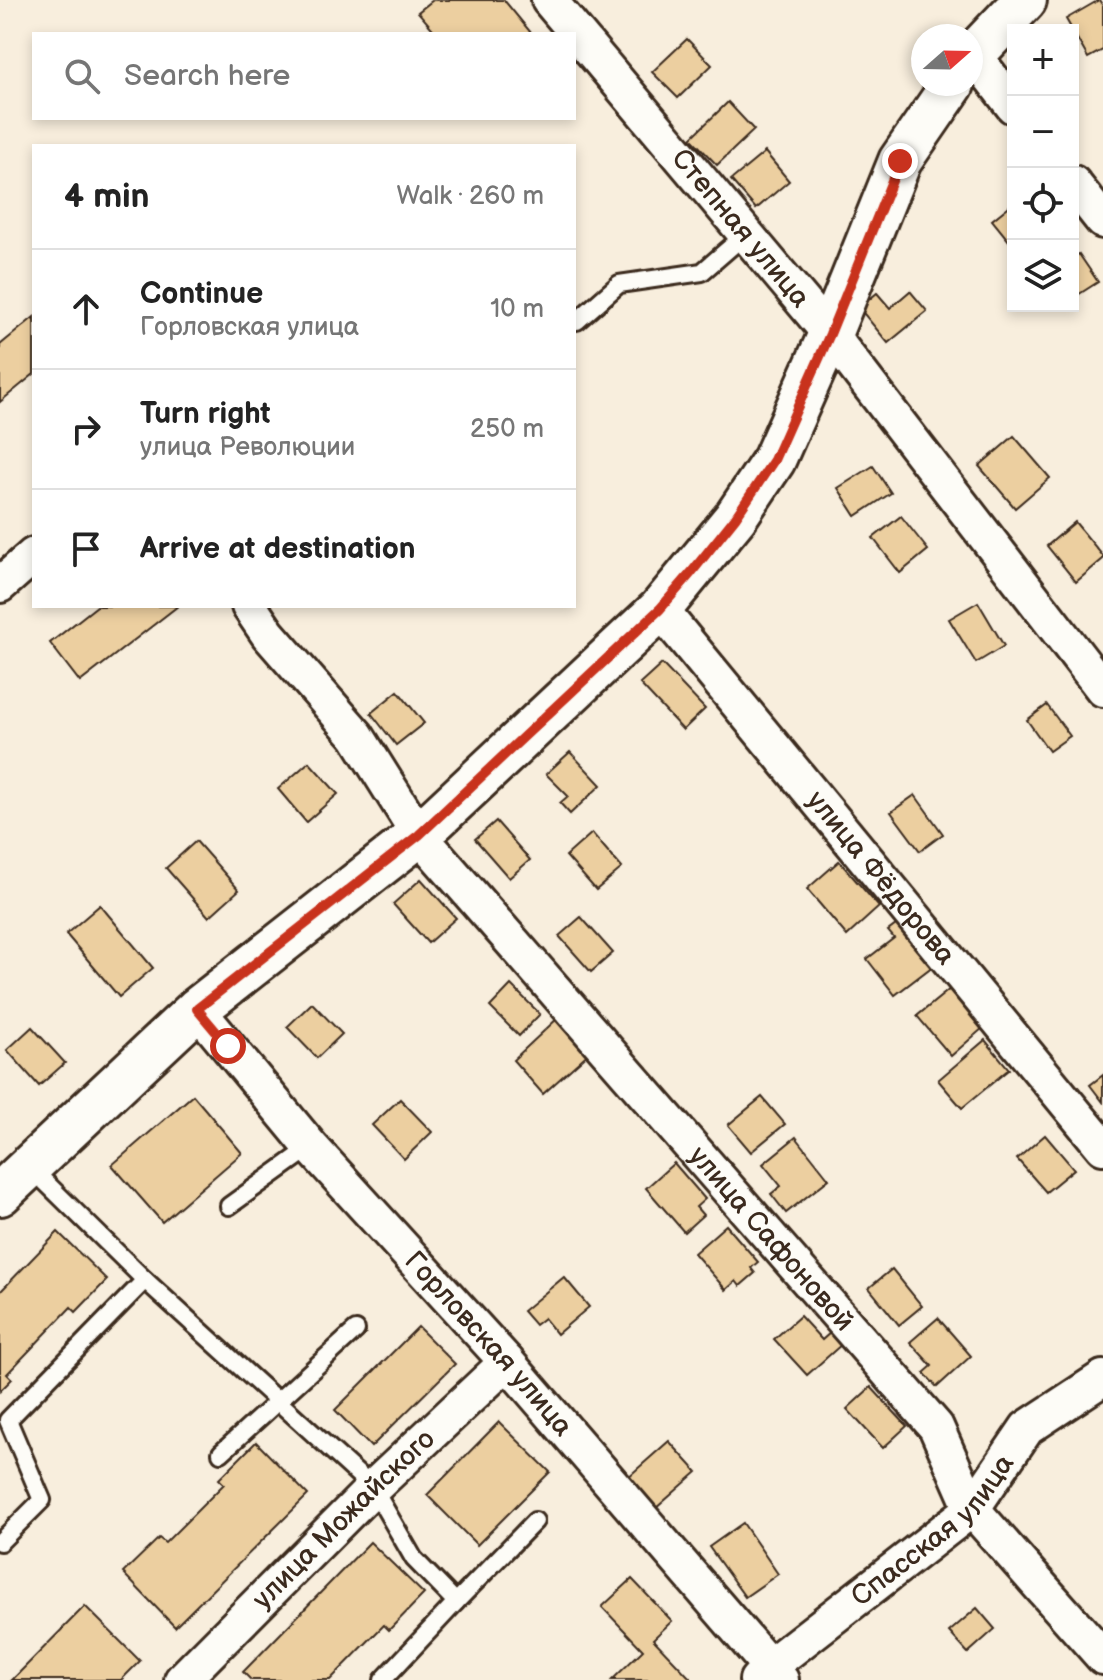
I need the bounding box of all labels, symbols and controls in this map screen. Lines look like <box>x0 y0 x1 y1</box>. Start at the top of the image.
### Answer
north arrow <box>911 24 983 96</box>
map controls <box>1007 24 1079 312</box>
button: + <box>1007 24 1079 96</box>
search box <box>32 32 576 120</box>
icon: search <box>60 54 104 98</box>
text: Search here <box>124 58 290 94</box>
button: − <box>1007 96 1079 168</box>
street label: Степная улица <box>665 142 817 314</box>
route end <box>882 143 918 179</box>
button: locate <box>1007 168 1079 240</box>
text: 4 min <box>64 176 150 217</box>
text: Walk · 260 m <box>397 181 544 212</box>
button: layers <box>1007 240 1079 312</box>
text: Continue <box>140 276 263 312</box>
icon: ahead <box>64 287 108 331</box>
text: 10 m <box>490 294 544 325</box>
text: Горловская улица <box>140 312 359 343</box>
text: Turn right <box>140 396 271 432</box>
icon: right <box>64 407 108 451</box>
text: 250 m <box>470 414 544 445</box>
text: улица Революции <box>140 432 355 463</box>
icon: arrive <box>64 527 108 571</box>
text: Arrive at destination <box>140 531 416 567</box>
street label: улица Фёдорова <box>800 784 963 972</box>
route start <box>210 1028 246 1064</box>
street label: улица Сафоновой <box>682 1140 861 1338</box>
street label: Горловская улица <box>398 1244 580 1443</box>
street label: улица Можайского <box>246 1422 441 1616</box>
street label: Спасская улица <box>845 1448 1021 1613</box>

